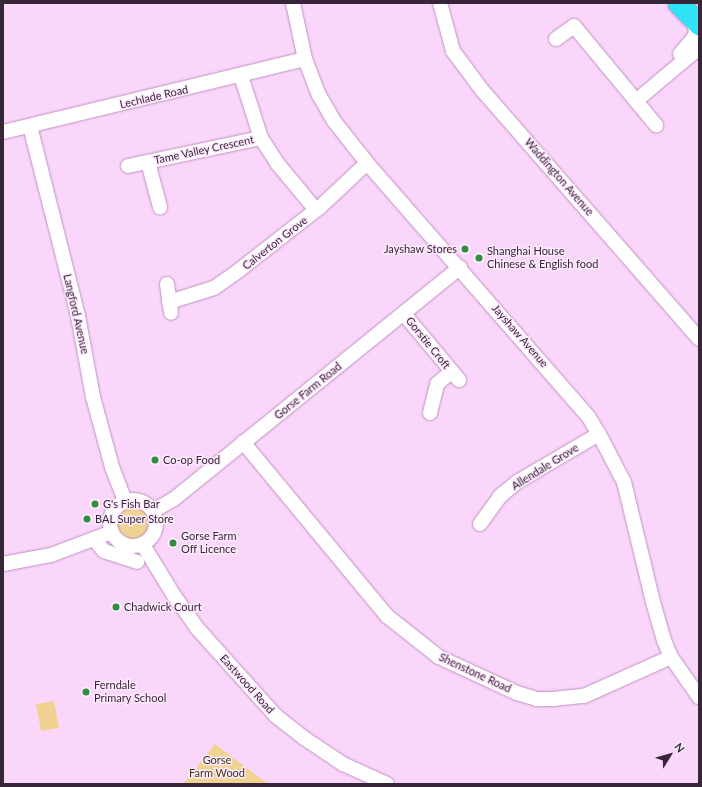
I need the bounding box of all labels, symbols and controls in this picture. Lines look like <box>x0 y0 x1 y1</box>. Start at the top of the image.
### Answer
street label: Lechlade Road <box>119 83 189 111</box>
street label: Tame Valley Crescent <box>153 133 255 167</box>
street label: Waddington Avenue <box>522 135 596 219</box>
street label: Calverton Grove <box>240 213 310 273</box>
place label: Jayshaw Stores <box>384 242 457 256</box>
marker: Jayshaw Stores <box>460 244 470 254</box>
place label: Shanghai House Chinese & English food <box>487 245 598 271</box>
marker: Shanghai House Chinese & English food <box>474 253 484 263</box>
street label: Langford Avenue <box>60 273 92 355</box>
street label: Jayshaw Avenue <box>489 302 551 370</box>
street label: Gorstie Croft <box>403 314 453 372</box>
street label: Gorse Farm Road <box>272 360 344 422</box>
street label: Allendale Grove <box>509 441 581 493</box>
place label: Co-op Food <box>163 453 220 467</box>
marker: Co-op Food <box>150 455 160 465</box>
place label: G's Fish Bar <box>103 497 160 511</box>
marker: G's Fish Bar <box>90 499 100 509</box>
place label: BAL Super Store <box>95 512 174 526</box>
marker: BAL Super Store <box>82 514 92 524</box>
place label: Gorse Farm Off Licence <box>181 530 237 556</box>
marker: Gorse Farm Off Licence <box>168 538 178 548</box>
place label: Chadwick Court <box>124 600 202 614</box>
marker: Chadwick Court <box>111 602 121 612</box>
street label: Shenstone Road <box>437 651 513 695</box>
street label: Eastwood Road <box>217 652 277 716</box>
place label: Ferndale Primary School <box>94 679 167 705</box>
marker: Ferndale Primary School <box>81 687 91 697</box>
north arrow <box>650 735 690 775</box>
text: N <box>672 740 688 755</box>
park label: Gorse Farm Wood <box>189 754 245 780</box>

